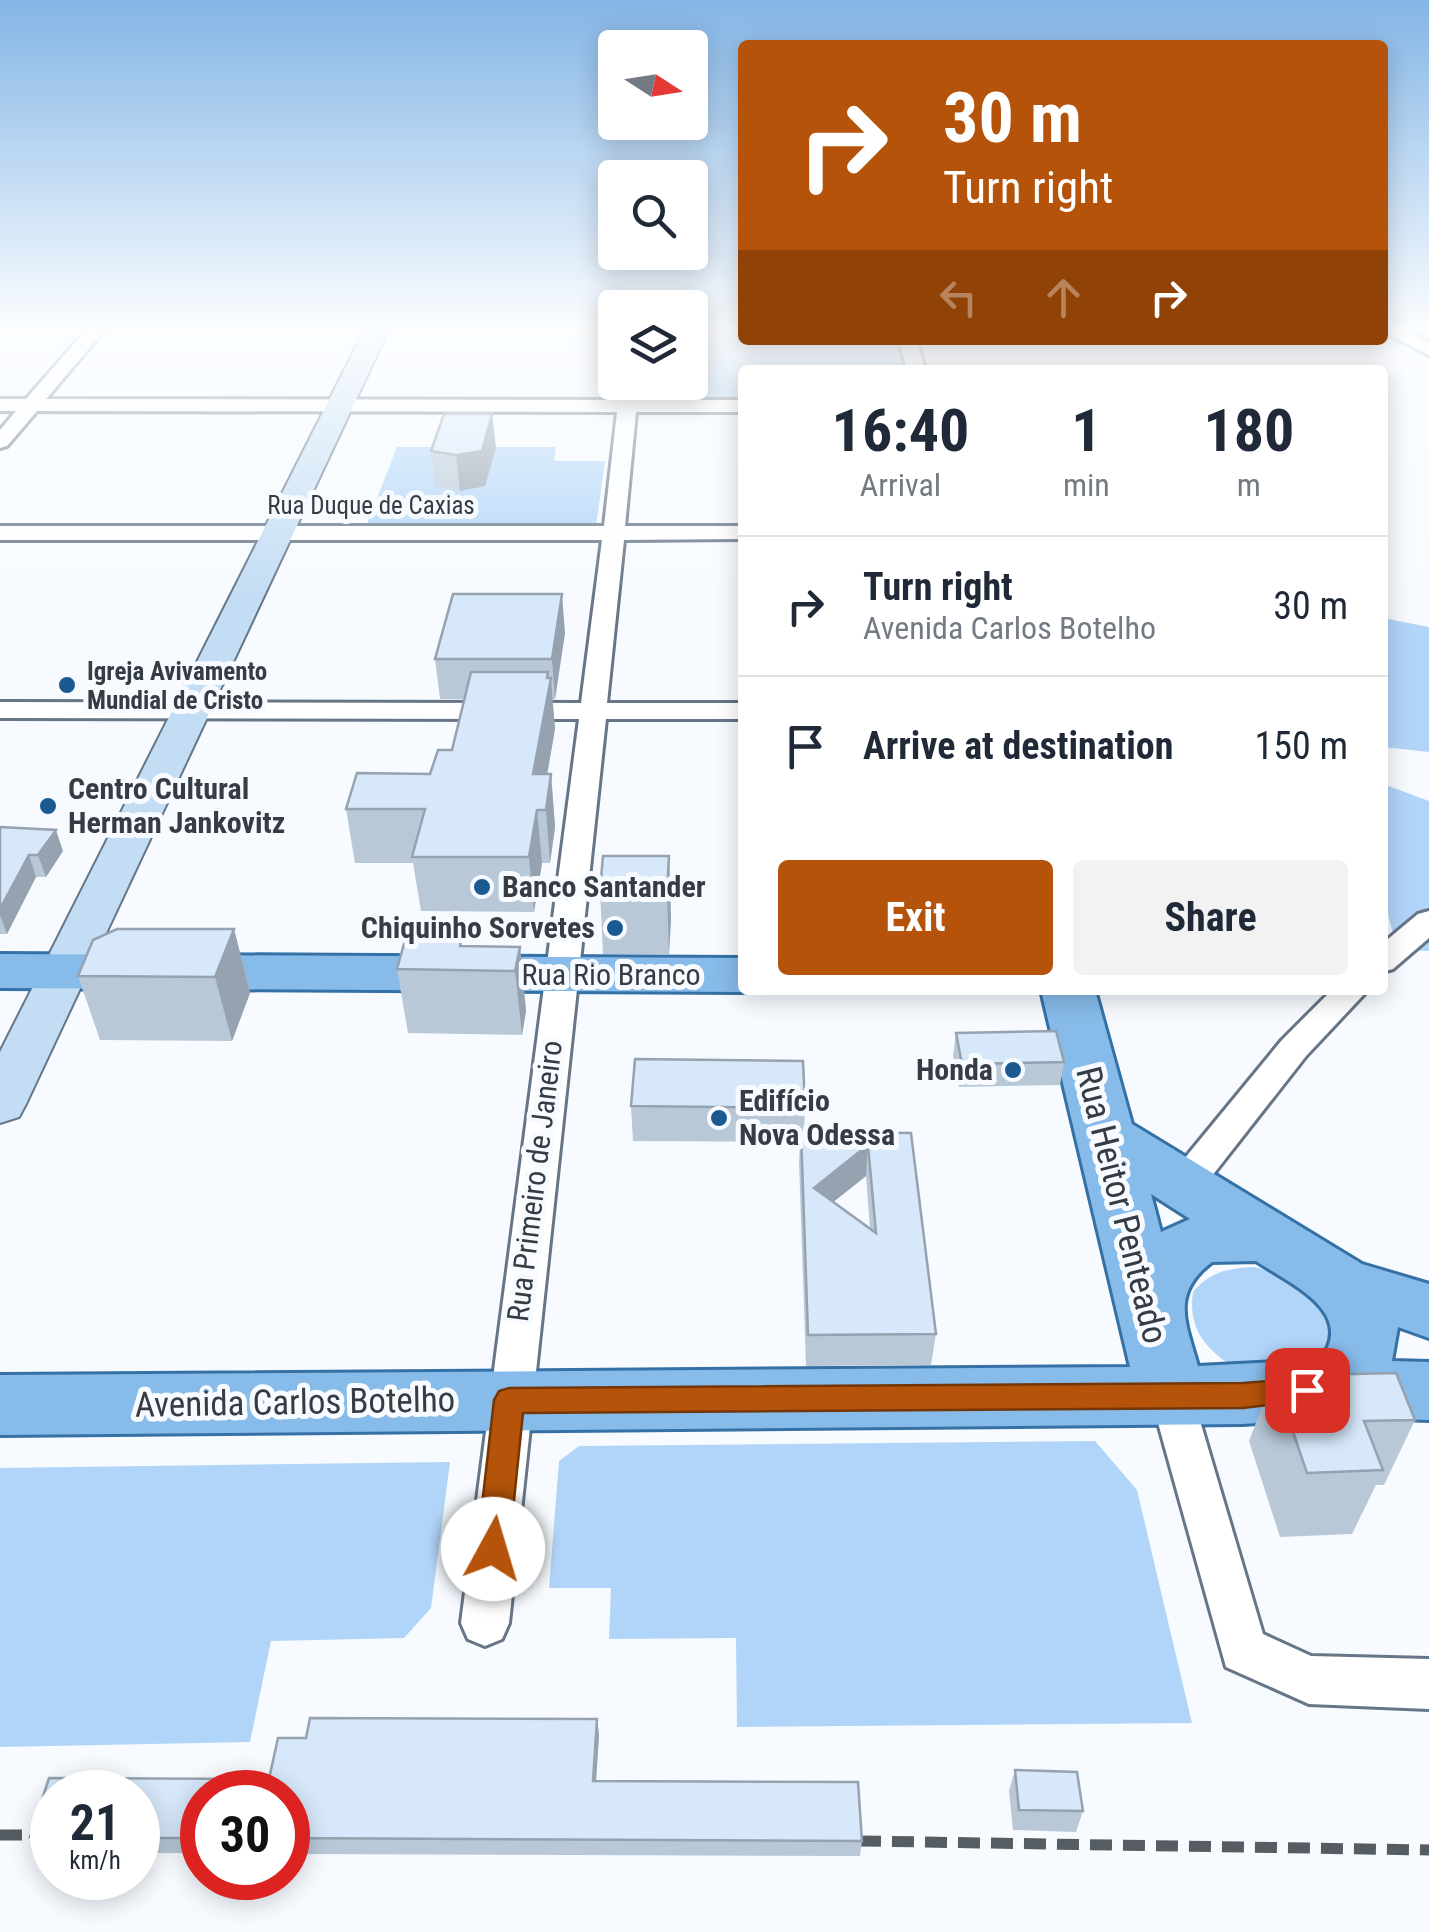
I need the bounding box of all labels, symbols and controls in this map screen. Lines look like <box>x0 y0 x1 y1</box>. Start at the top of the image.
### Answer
north arrow <box>598 30 708 140</box>
map controls <box>598 30 708 400</box>
text: 30 m <box>943 77 1082 159</box>
icon: right <box>778 80 908 210</box>
button: search <box>598 160 708 270</box>
text: Turn right <box>943 161 1113 214</box>
icon: left <box>931 270 986 325</box>
icon: ahead <box>1036 270 1091 325</box>
icon: right <box>1141 270 1196 325</box>
button: layers <box>598 290 708 400</box>
text: 16:40 <box>832 395 969 466</box>
text: 1 <box>1071 395 1102 466</box>
text: 180 <box>1203 395 1294 466</box>
text: Arrival <box>860 466 941 504</box>
text: min <box>1063 466 1110 504</box>
text: m <box>1237 466 1261 504</box>
street label: Rua Duque de Caxias <box>267 491 475 520</box>
text: Turn right <box>863 565 1013 609</box>
icon: right <box>778 579 833 634</box>
text: 30 m <box>1273 584 1348 628</box>
text: Avenida Carlos Botelho <box>863 609 1156 647</box>
place label: Igreja Avivamento Mundial de Cristo <box>87 657 267 715</box>
marker: Igreja Avivamento Mundial de Cristo <box>56 674 78 696</box>
icon: arrive <box>778 719 833 774</box>
text: Arrive at destination <box>863 724 1173 768</box>
text: 150 m <box>1254 724 1348 768</box>
place label: Centro Cultural Herman Jankovitz <box>68 771 285 840</box>
marker: Centro Cultural Herman Jankovitz <box>37 795 59 817</box>
button: Exit <box>778 860 1053 975</box>
button: Share <box>1073 860 1348 975</box>
place label: Banco Santander <box>502 869 706 904</box>
marker: Banco Santander <box>471 876 493 898</box>
place label: Chiquinho Sorvetes <box>361 910 595 945</box>
marker: Chiquinho Sorvetes <box>604 917 626 939</box>
street label: Rua Rio Branco <box>521 957 701 992</box>
street label: Rua Primeiro de Janeiro <box>500 1038 569 1323</box>
place label: Honda <box>916 1052 993 1087</box>
marker: Honda <box>1002 1059 1024 1081</box>
street label: Rua Heitor Penteado <box>1067 1063 1176 1348</box>
place label: Edifício Nova Odessa <box>739 1083 895 1152</box>
marker: Edifício Nova Odessa <box>708 1107 730 1129</box>
pin <box>1265 1348 1350 1433</box>
icon: arrive <box>1280 1363 1335 1418</box>
street label: Avenida Carlos Botelho <box>134 1379 456 1426</box>
position arrow <box>441 1497 545 1601</box>
speed limit sign: 30 <box>180 1770 310 1900</box>
text: 21 <box>70 1794 120 1852</box>
text: km/h <box>69 1846 121 1875</box>

